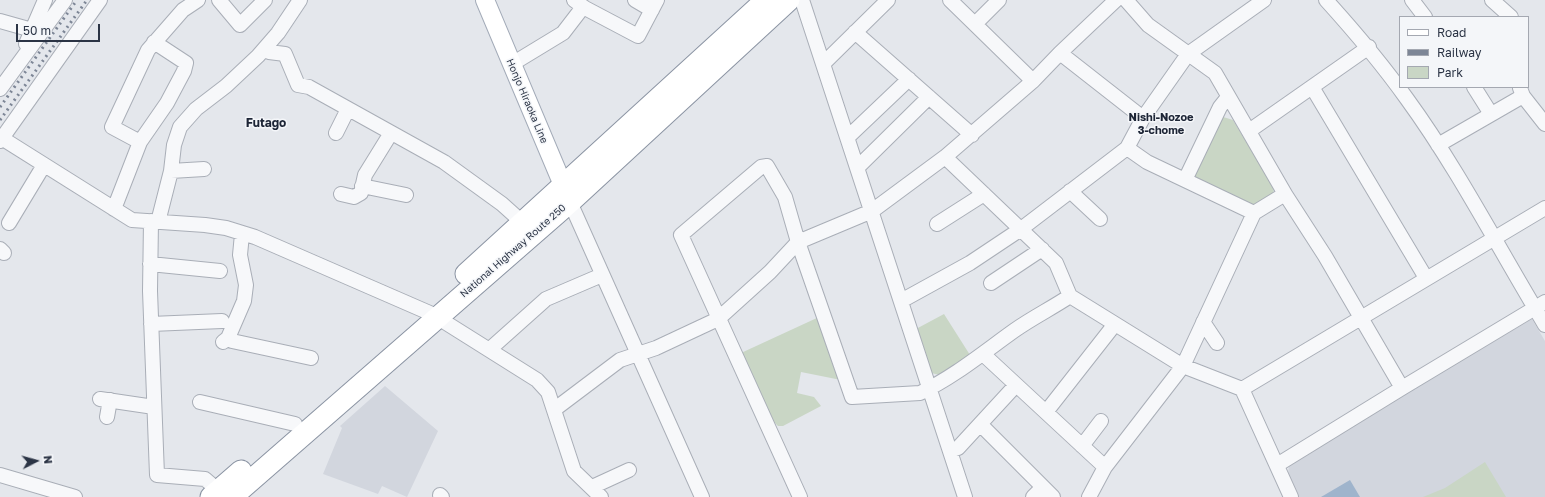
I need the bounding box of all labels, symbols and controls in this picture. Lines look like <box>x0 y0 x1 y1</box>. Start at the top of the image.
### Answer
scale bar <box>18 16 102 42</box>
legend <box>1399 16 1529 88</box>
text: 50 m <box>23 23 51 38</box>
text: Road <box>1437 25 1466 40</box>
text: Railway <box>1437 45 1482 60</box>
street label: Honjo Hiraoka Line <box>504 57 550 145</box>
text: Park <box>1437 65 1463 80</box>
district label: Nishi-Nozoe 3-chome <box>1129 111 1193 137</box>
district label: Futago <box>246 116 286 130</box>
street label: National Highway Route 250 <box>458 202 568 300</box>
north arrow <box>16 441 56 481</box>
text: N <box>42 455 55 465</box>

